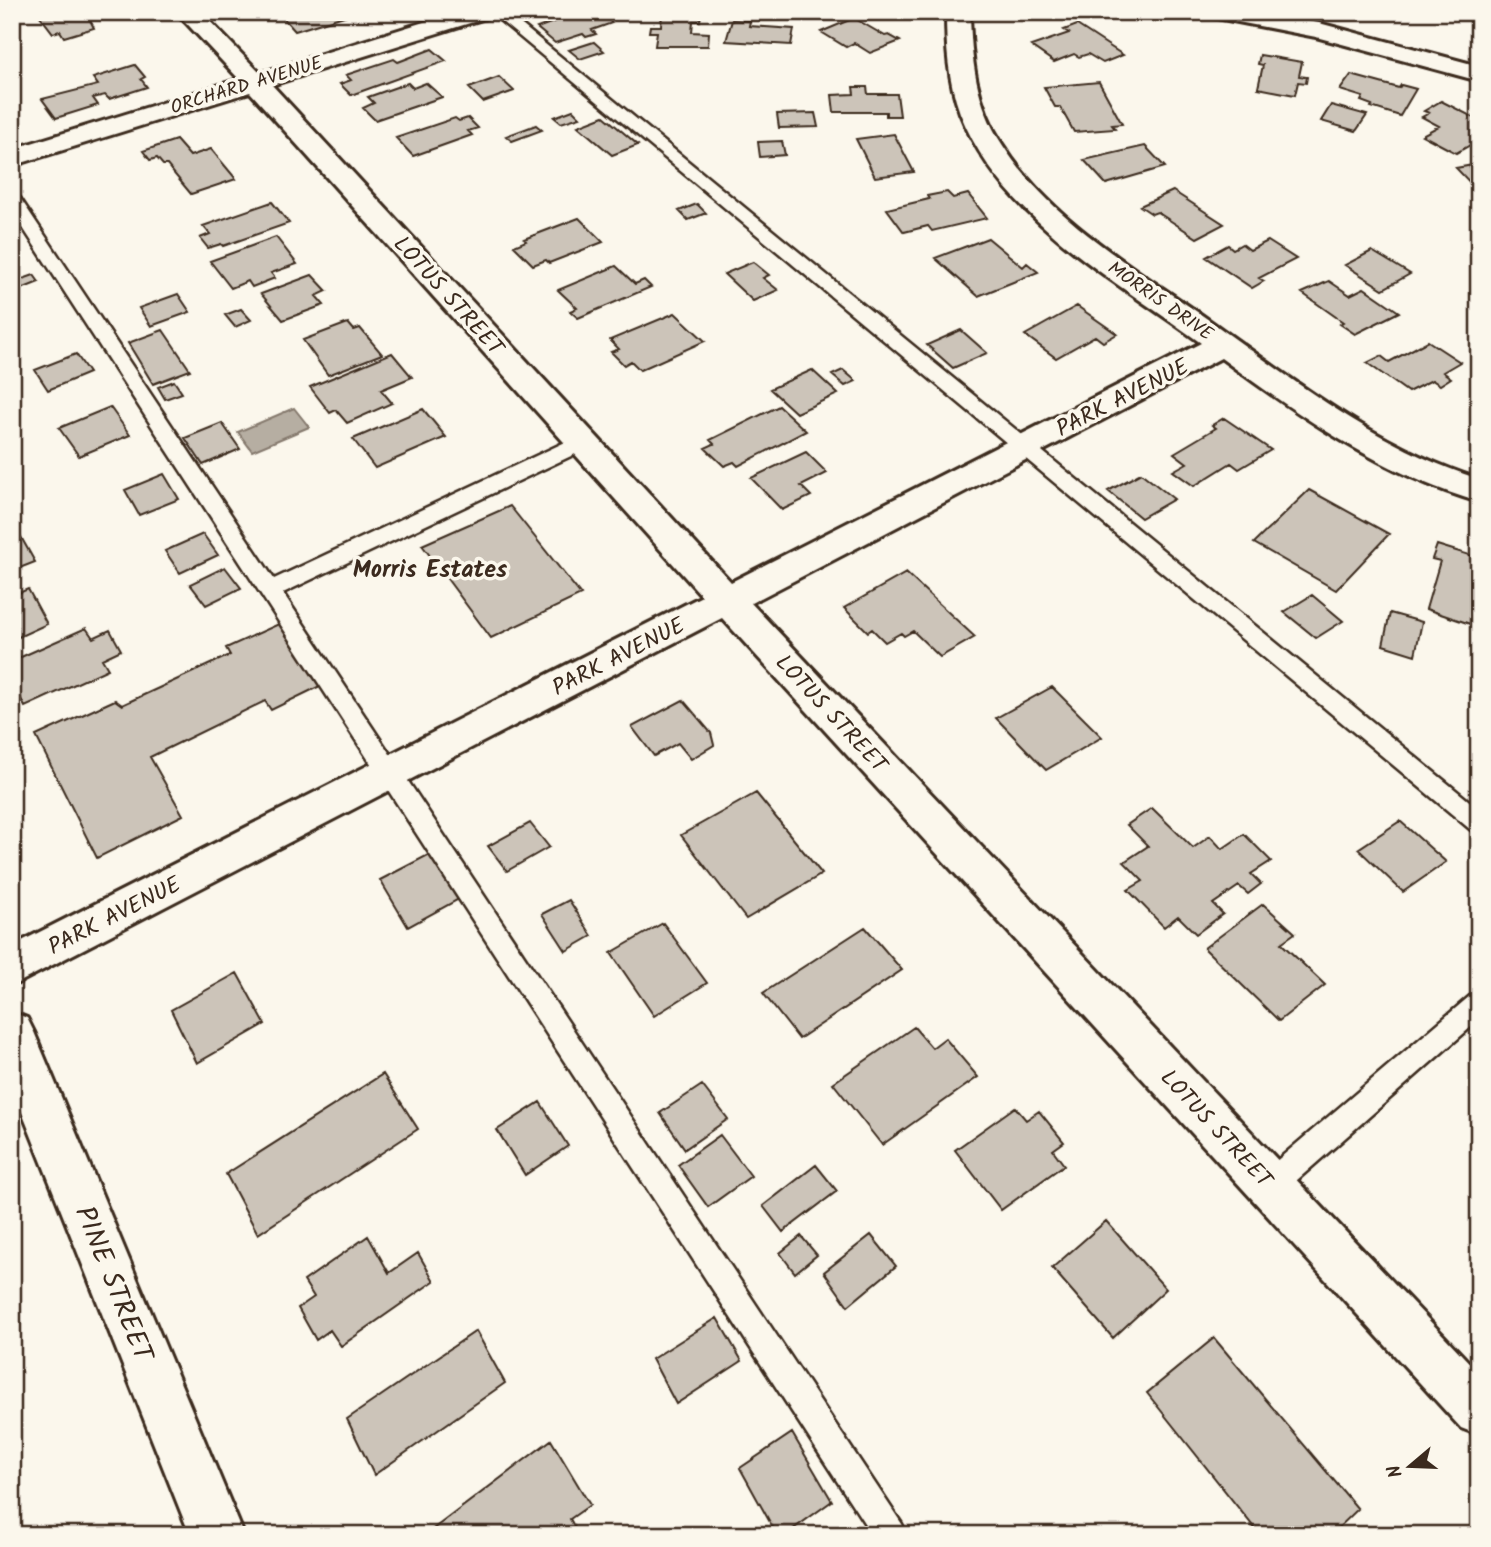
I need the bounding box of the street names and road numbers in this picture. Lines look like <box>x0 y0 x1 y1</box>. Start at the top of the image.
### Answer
street label: ORCHARD AVENUE <box>167 48 327 123</box>
street label: LOTUS STREET <box>384 228 513 366</box>
street label: MORRIS DRIVE <box>1101 254 1220 350</box>
street label: PARK AVENUE <box>1050 350 1196 448</box>
street label: PARK AVENUE <box>546 609 692 707</box>
street label: LOTUS STREET <box>766 647 896 783</box>
street label: PARK AVENUE <box>42 868 188 966</box>
street label: LOTUS STREET <box>1151 1062 1281 1198</box>
street label: PINE STREET <box>61 1199 165 1370</box>

